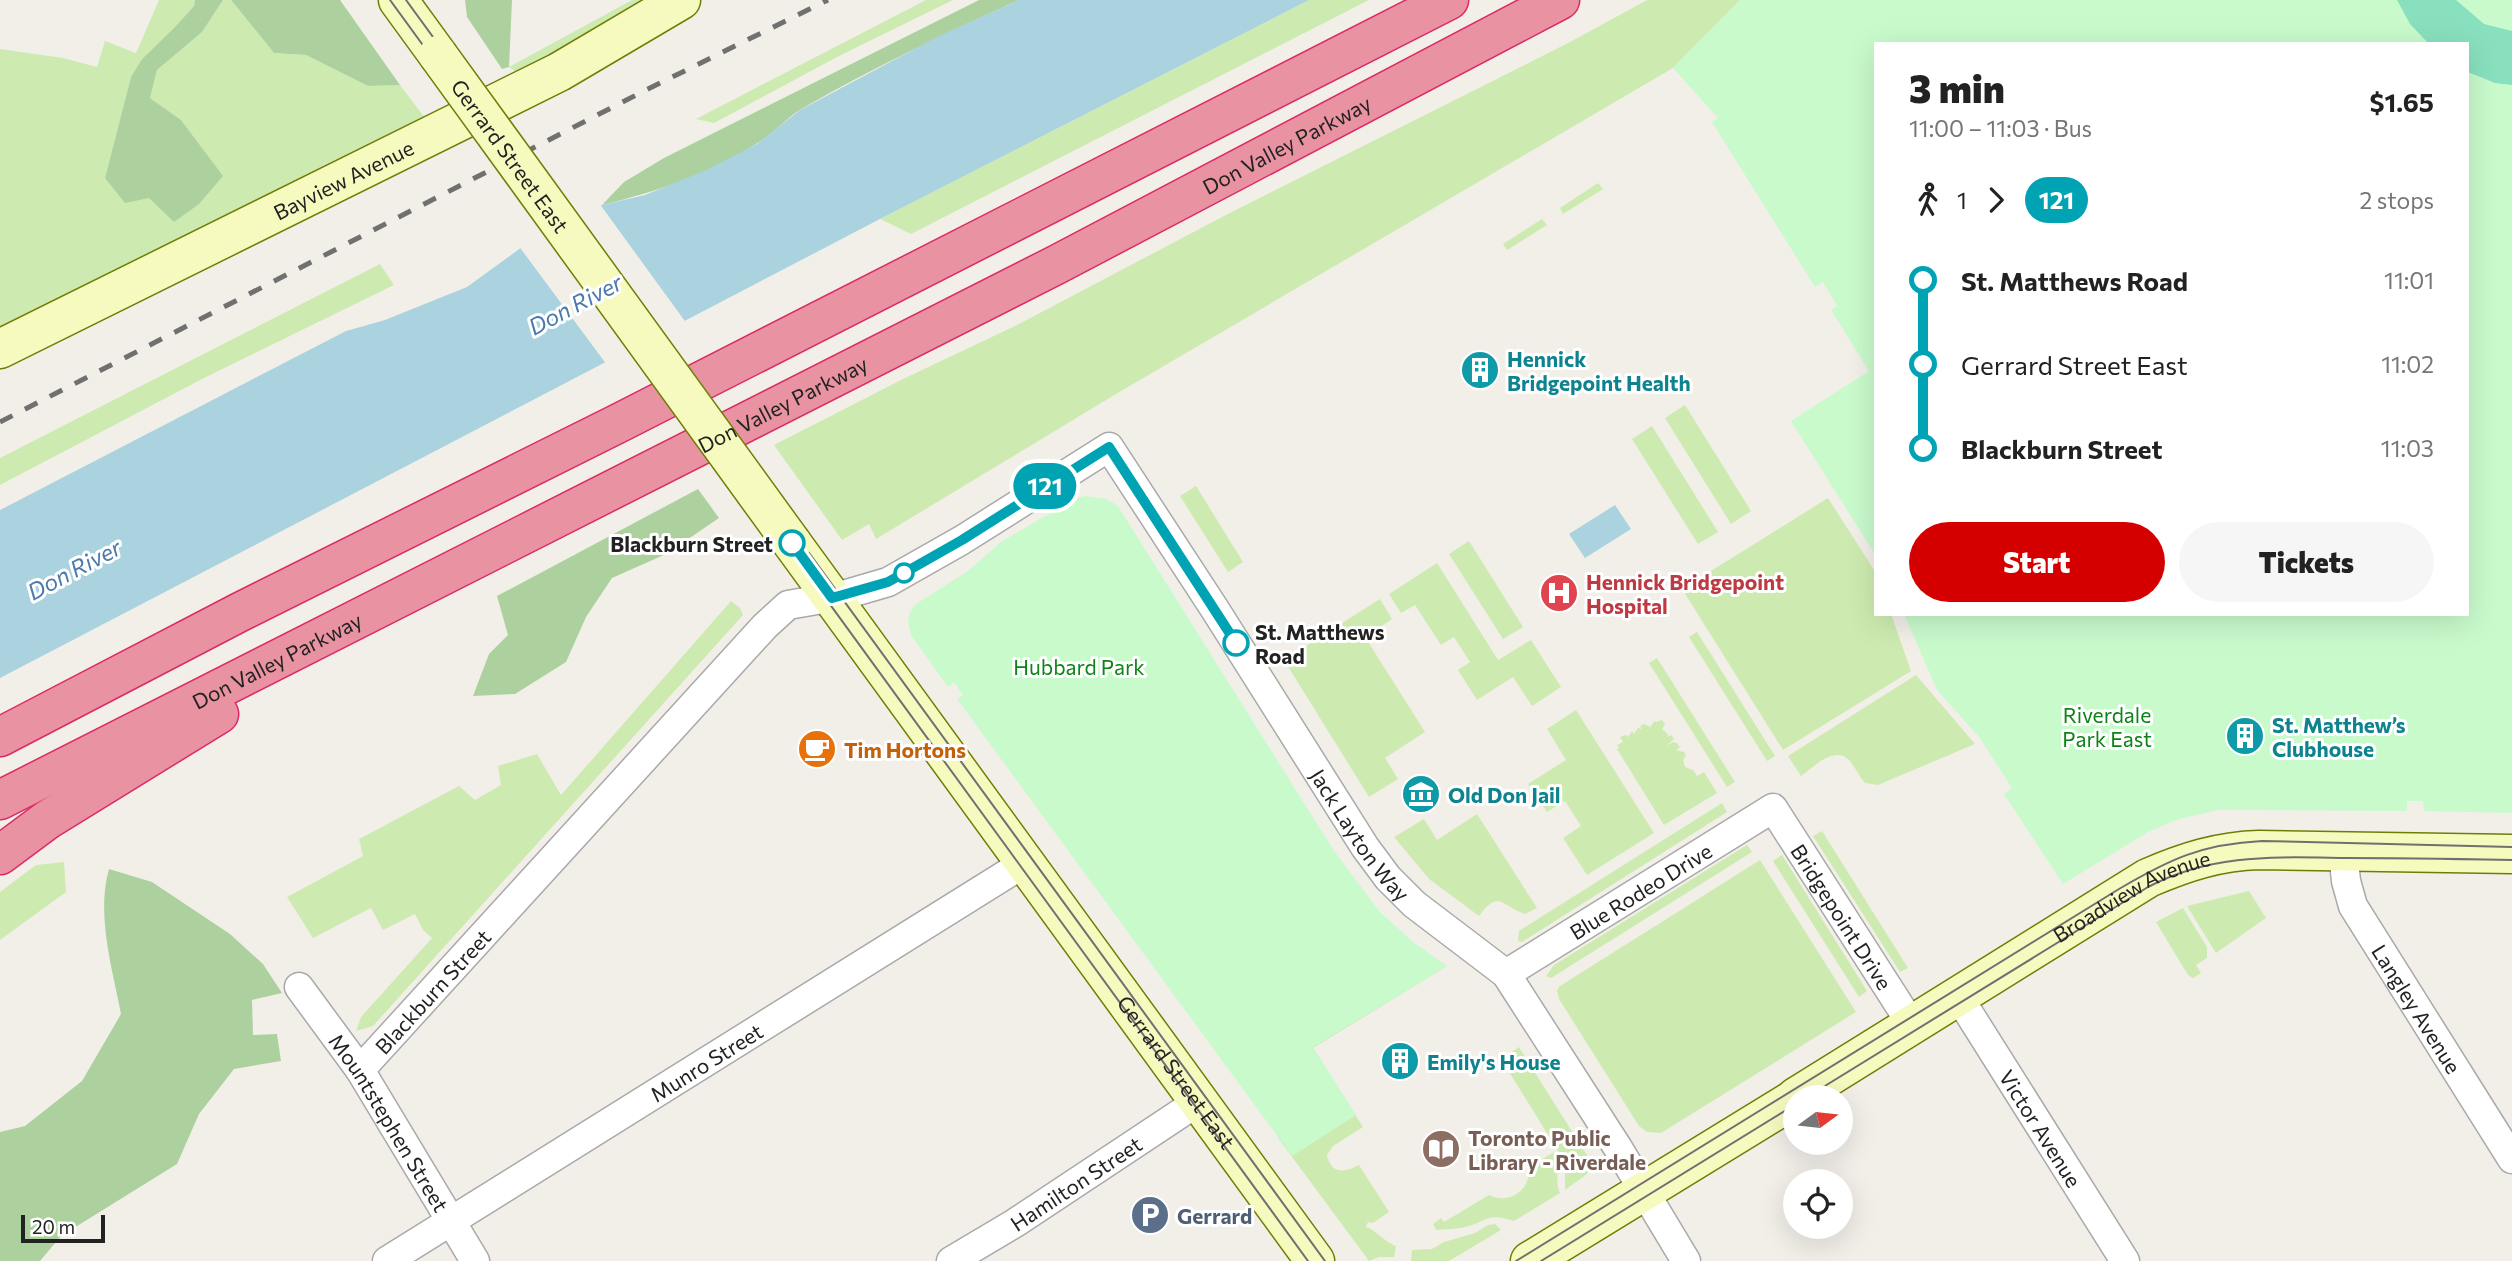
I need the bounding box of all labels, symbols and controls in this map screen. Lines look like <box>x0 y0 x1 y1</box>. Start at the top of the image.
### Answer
text: 3 min <box>1909 64 2005 111</box>
street label: Gerrard Street East <box>447 74 575 237</box>
text: $1.65 <box>2370 86 2434 117</box>
street label: Don Valley Parkway <box>1198 89 1375 198</box>
text: 11:00 – 11:03 · Bus <box>1909 114 2092 142</box>
street label: Bayview Avenue <box>269 134 417 224</box>
icon: walk <box>1909 181 1947 219</box>
icon: forward <box>1977 181 2015 219</box>
text: 121 <box>2039 185 2074 214</box>
text: 1 <box>1957 186 1967 214</box>
text: 2 stops <box>2360 186 2434 214</box>
text: St. Matthews Road <box>1961 265 2188 296</box>
text: 11:01 <box>2384 266 2434 294</box>
water label: Don River <box>523 267 628 340</box>
place label: Hennick Bridgepoint Health <box>1507 346 1691 395</box>
building icon: Hennick Bridgepoint Health <box>1459 349 1501 391</box>
text: Gerrard Street East <box>1961 349 2188 380</box>
street label: Don Valley Parkway <box>693 350 871 457</box>
text: 11:02 <box>2381 350 2434 378</box>
text: Blackburn Street <box>1961 433 2162 464</box>
text: 11:03 <box>2381 434 2434 462</box>
line badge: 121 <box>1005 463 1085 509</box>
text: 121 <box>1027 471 1063 500</box>
button: Start <box>1909 522 2165 602</box>
button: Tickets <box>2179 522 2434 602</box>
marker: Blackburn Street <box>779 530 805 556</box>
place label: Blackburn Street <box>610 531 773 556</box>
water label: Don River <box>22 532 127 605</box>
unlabelled marker <box>894 563 914 583</box>
place label: Hennick Bridgepoint Hospital <box>1586 569 1784 618</box>
hospital icon: Hennick Bridgepoint Hospital <box>1538 572 1580 614</box>
street label: Don Valley Parkway <box>187 606 366 713</box>
place label: St. Matthews Road <box>1255 619 1385 668</box>
marker: St. Matthews Road <box>1223 630 1249 656</box>
park label: Hubbard Park <box>1013 654 1145 679</box>
park label: Riverdale Park East <box>2062 702 2152 751</box>
place label: St. Matthew’s Clubhouse <box>2272 712 2406 761</box>
building icon: St. Matthew’s Clubhouse <box>2224 715 2266 757</box>
cafe icon: Tim Hortons <box>796 728 838 770</box>
place label: Tim Hortons <box>844 737 966 762</box>
street label: Jack Layton Way <box>1306 764 1416 906</box>
museum icon: Old Don Jail <box>1400 773 1442 815</box>
place label: Old Don Jail <box>1448 782 1561 807</box>
street label: Blue Rodeo Drive <box>1565 837 1716 944</box>
street label: Bridgepoint Drive <box>1787 839 1898 994</box>
street label: Broadview Avenue <box>2048 844 2212 947</box>
street label: Blackburn Street <box>369 924 495 1058</box>
street label: Langley Avenue <box>2367 939 2467 1077</box>
street label: Gerrard Street East <box>1113 990 1241 1153</box>
street label: Munro Street <box>645 1017 767 1106</box>
street label: Mountstephen Street <box>325 1028 455 1216</box>
building icon: Emily's House <box>1379 1040 1421 1082</box>
place label: Emily's House <box>1427 1049 1561 1074</box>
street label: Victor Avenue <box>1995 1065 2087 1191</box>
north arrow <box>1783 1085 1853 1155</box>
map controls <box>1783 1085 1853 1239</box>
place label: Toronto Public Library - Riverdale <box>1468 1125 1646 1174</box>
library icon: Toronto Public Library - Riverdale <box>1420 1128 1462 1170</box>
street label: Hamilton Street <box>1005 1130 1146 1235</box>
button: locate <box>1783 1169 1853 1239</box>
parking icon: Gerrard <box>1129 1194 1171 1236</box>
place label: Gerrard <box>1177 1203 1252 1228</box>
scale bar <box>21 1212 105 1244</box>
text: 20 m <box>32 1215 75 1238</box>

